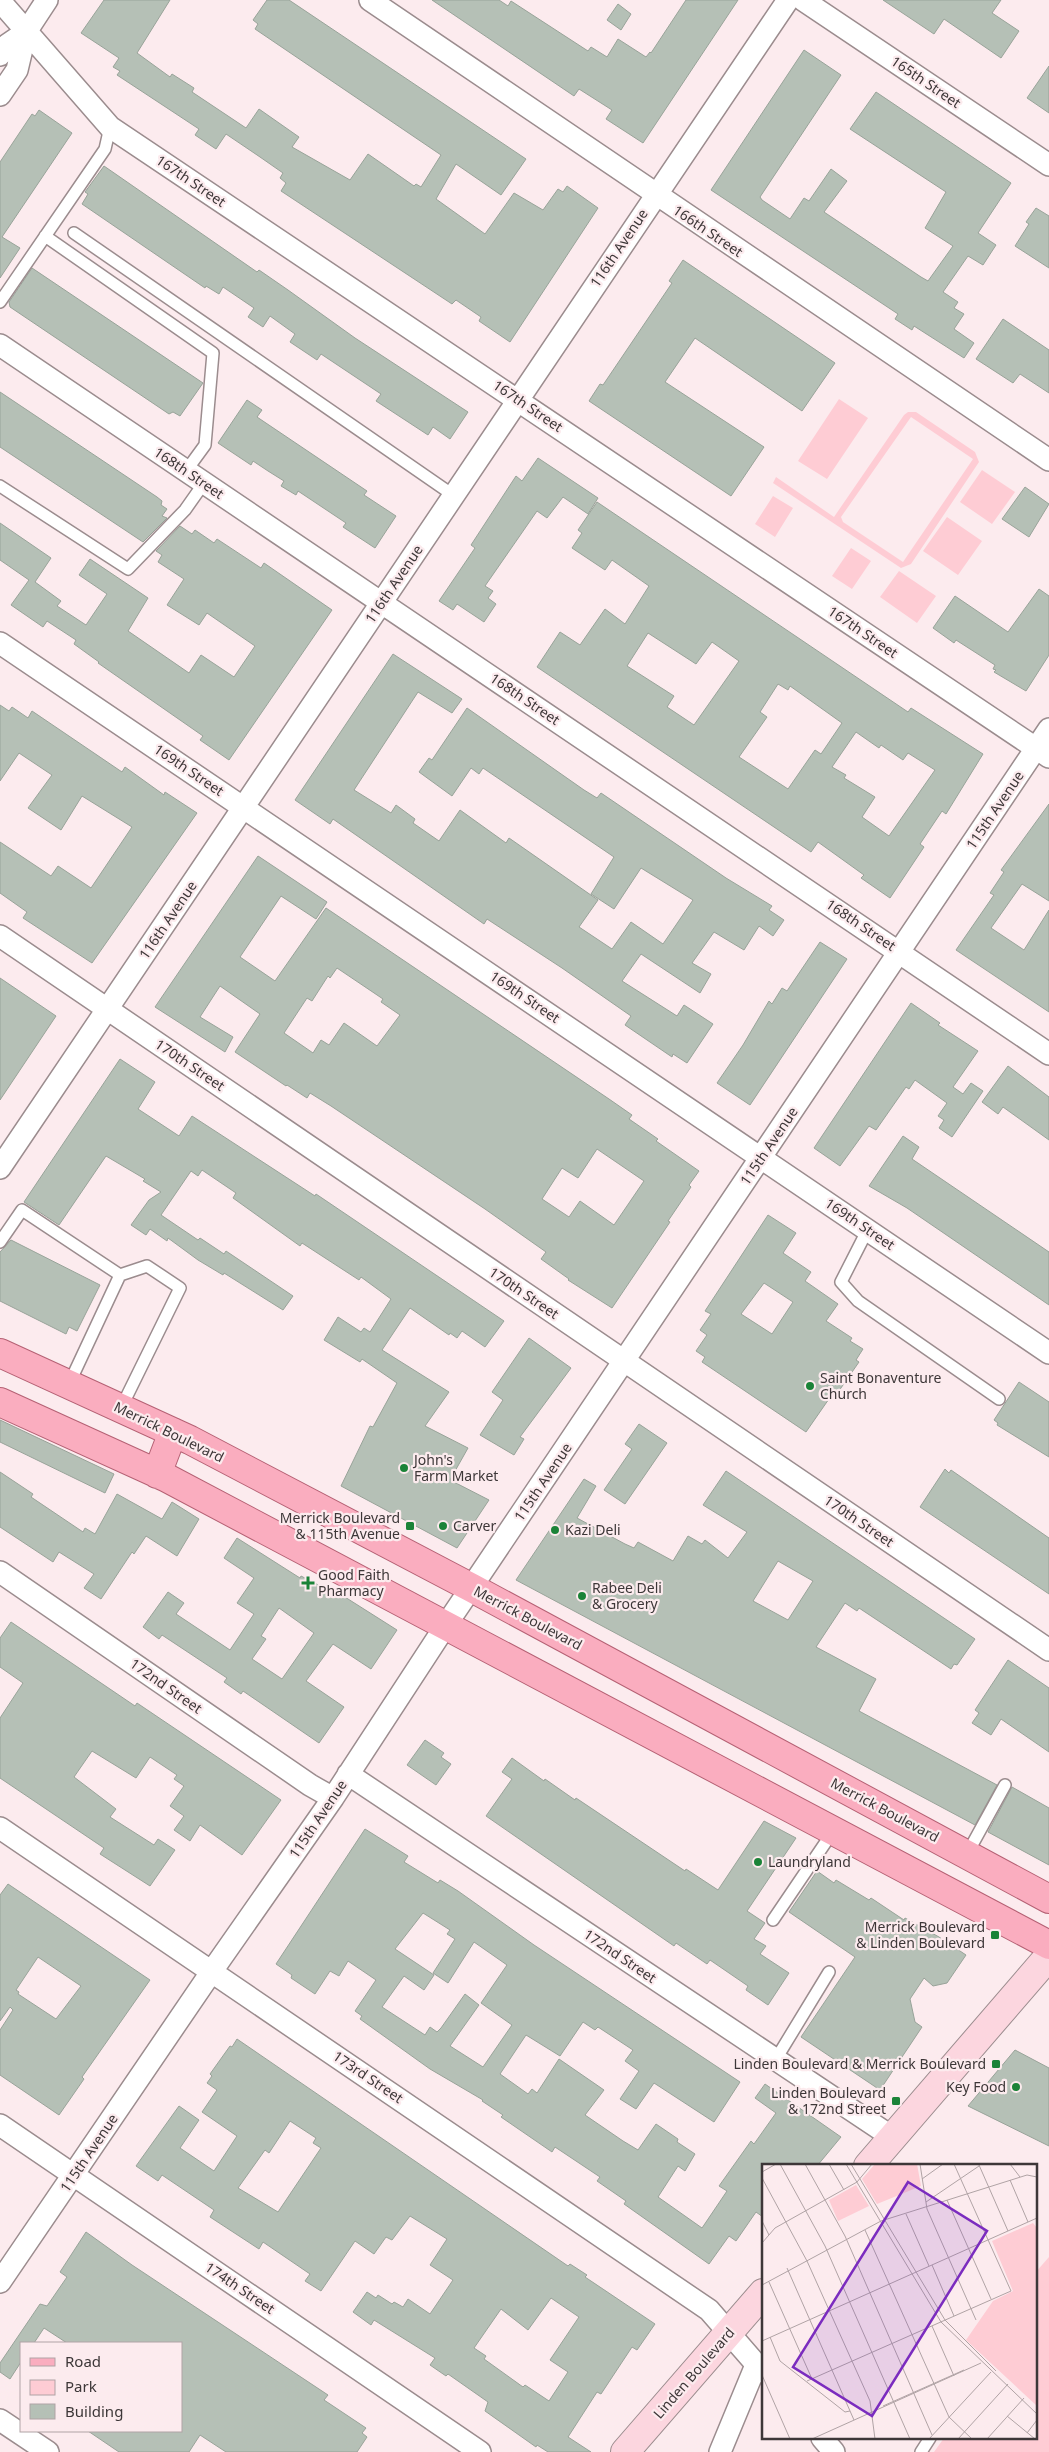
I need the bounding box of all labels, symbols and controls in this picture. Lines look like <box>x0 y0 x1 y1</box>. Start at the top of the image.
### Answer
street label: 165th Street <box>888 51 965 112</box>
street label: 167th Street <box>153 150 230 211</box>
street label: 166th Street <box>670 200 747 261</box>
street label: 116th Avenue <box>585 205 652 291</box>
street label: 167th Street <box>490 375 567 436</box>
street label: 168th Street <box>151 442 228 503</box>
street label: 116th Avenue <box>360 541 427 627</box>
street label: 167th Street <box>825 601 902 662</box>
street label: 168th Street <box>487 668 564 729</box>
street label: 169th Street <box>151 739 228 800</box>
street label: 115th Avenue <box>961 767 1028 853</box>
street label: 116th Avenue <box>134 877 201 963</box>
street label: 168th Street <box>823 894 900 955</box>
street label: 169th Street <box>487 966 564 1027</box>
street label: 170th Street <box>152 1034 229 1095</box>
street label: 115th Avenue <box>735 1103 802 1189</box>
street label: 169th Street <box>822 1193 899 1254</box>
street label: 170th Street <box>486 1262 563 1323</box>
place label: Saint Bonaventure Church <box>820 1368 941 1403</box>
marker: Saint Bonaventure Church <box>804 1380 816 1392</box>
street label: Merrick Boulevard <box>111 1397 227 1466</box>
street label: 115th Avenue <box>509 1439 576 1525</box>
place label: John's Farm Market <box>412 1450 498 1485</box>
marker: John's Farm Market <box>398 1462 410 1474</box>
street label: 170th Street <box>821 1490 898 1551</box>
place label: Merrick Boulevard & 115th Avenue <box>280 1508 400 1543</box>
place label: Carver <box>453 1516 496 1535</box>
marker: Merrick Boulevard & 115th Avenue <box>404 1520 416 1532</box>
marker: Carver <box>437 1520 449 1532</box>
place label: Kazi Deli <box>565 1520 621 1539</box>
marker: Kazi Deli <box>549 1524 561 1536</box>
place label: Good Faith Pharmacy <box>318 1565 390 1600</box>
marker: Good Faith Pharmacy <box>302 1577 314 1589</box>
place label: Rabee Deli & Grocery <box>592 1578 662 1613</box>
street label: Merrick Boulevard <box>471 1581 586 1654</box>
marker: Rabee Deli & Grocery <box>576 1590 588 1602</box>
street label: 172nd Street <box>126 1654 206 1717</box>
street label: Merrick Boulevard <box>828 1773 943 1846</box>
street label: 115th Avenue <box>284 1776 351 1862</box>
place label: Laundryland <box>768 1852 851 1871</box>
marker: Laundryland <box>752 1856 764 1868</box>
place label: Merrick Boulevard & Linden Boulevard <box>856 1917 985 1952</box>
street label: 172nd Street <box>580 1924 660 1987</box>
marker: Merrick Boulevard & Linden Boulevard <box>989 1929 1001 1941</box>
street label: 173rd Street <box>329 2046 407 2107</box>
place label: Linden Boulevard & Merrick Boulevard <box>733 2054 986 2073</box>
marker: Linden Boulevard & Merrick Boulevard <box>990 2058 1002 2070</box>
place label: Key Food <box>946 2077 1006 2096</box>
marker: Key Food <box>1010 2081 1022 2093</box>
place label: Linden Boulevard & 172nd Street <box>771 2083 886 2118</box>
marker: Linden Boulevard & 172nd Street <box>890 2095 902 2107</box>
street label: 115th Avenue <box>55 2110 122 2196</box>
inset map <box>762 2164 1036 2440</box>
street label: 174th Street <box>202 2257 279 2318</box>
street label: Linden Boulevard <box>649 2323 738 2422</box>
legend <box>20 2342 182 2432</box>
text: Road <box>65 2351 101 2371</box>
text: Park <box>65 2376 97 2396</box>
text: Building <box>65 2401 123 2421</box>

